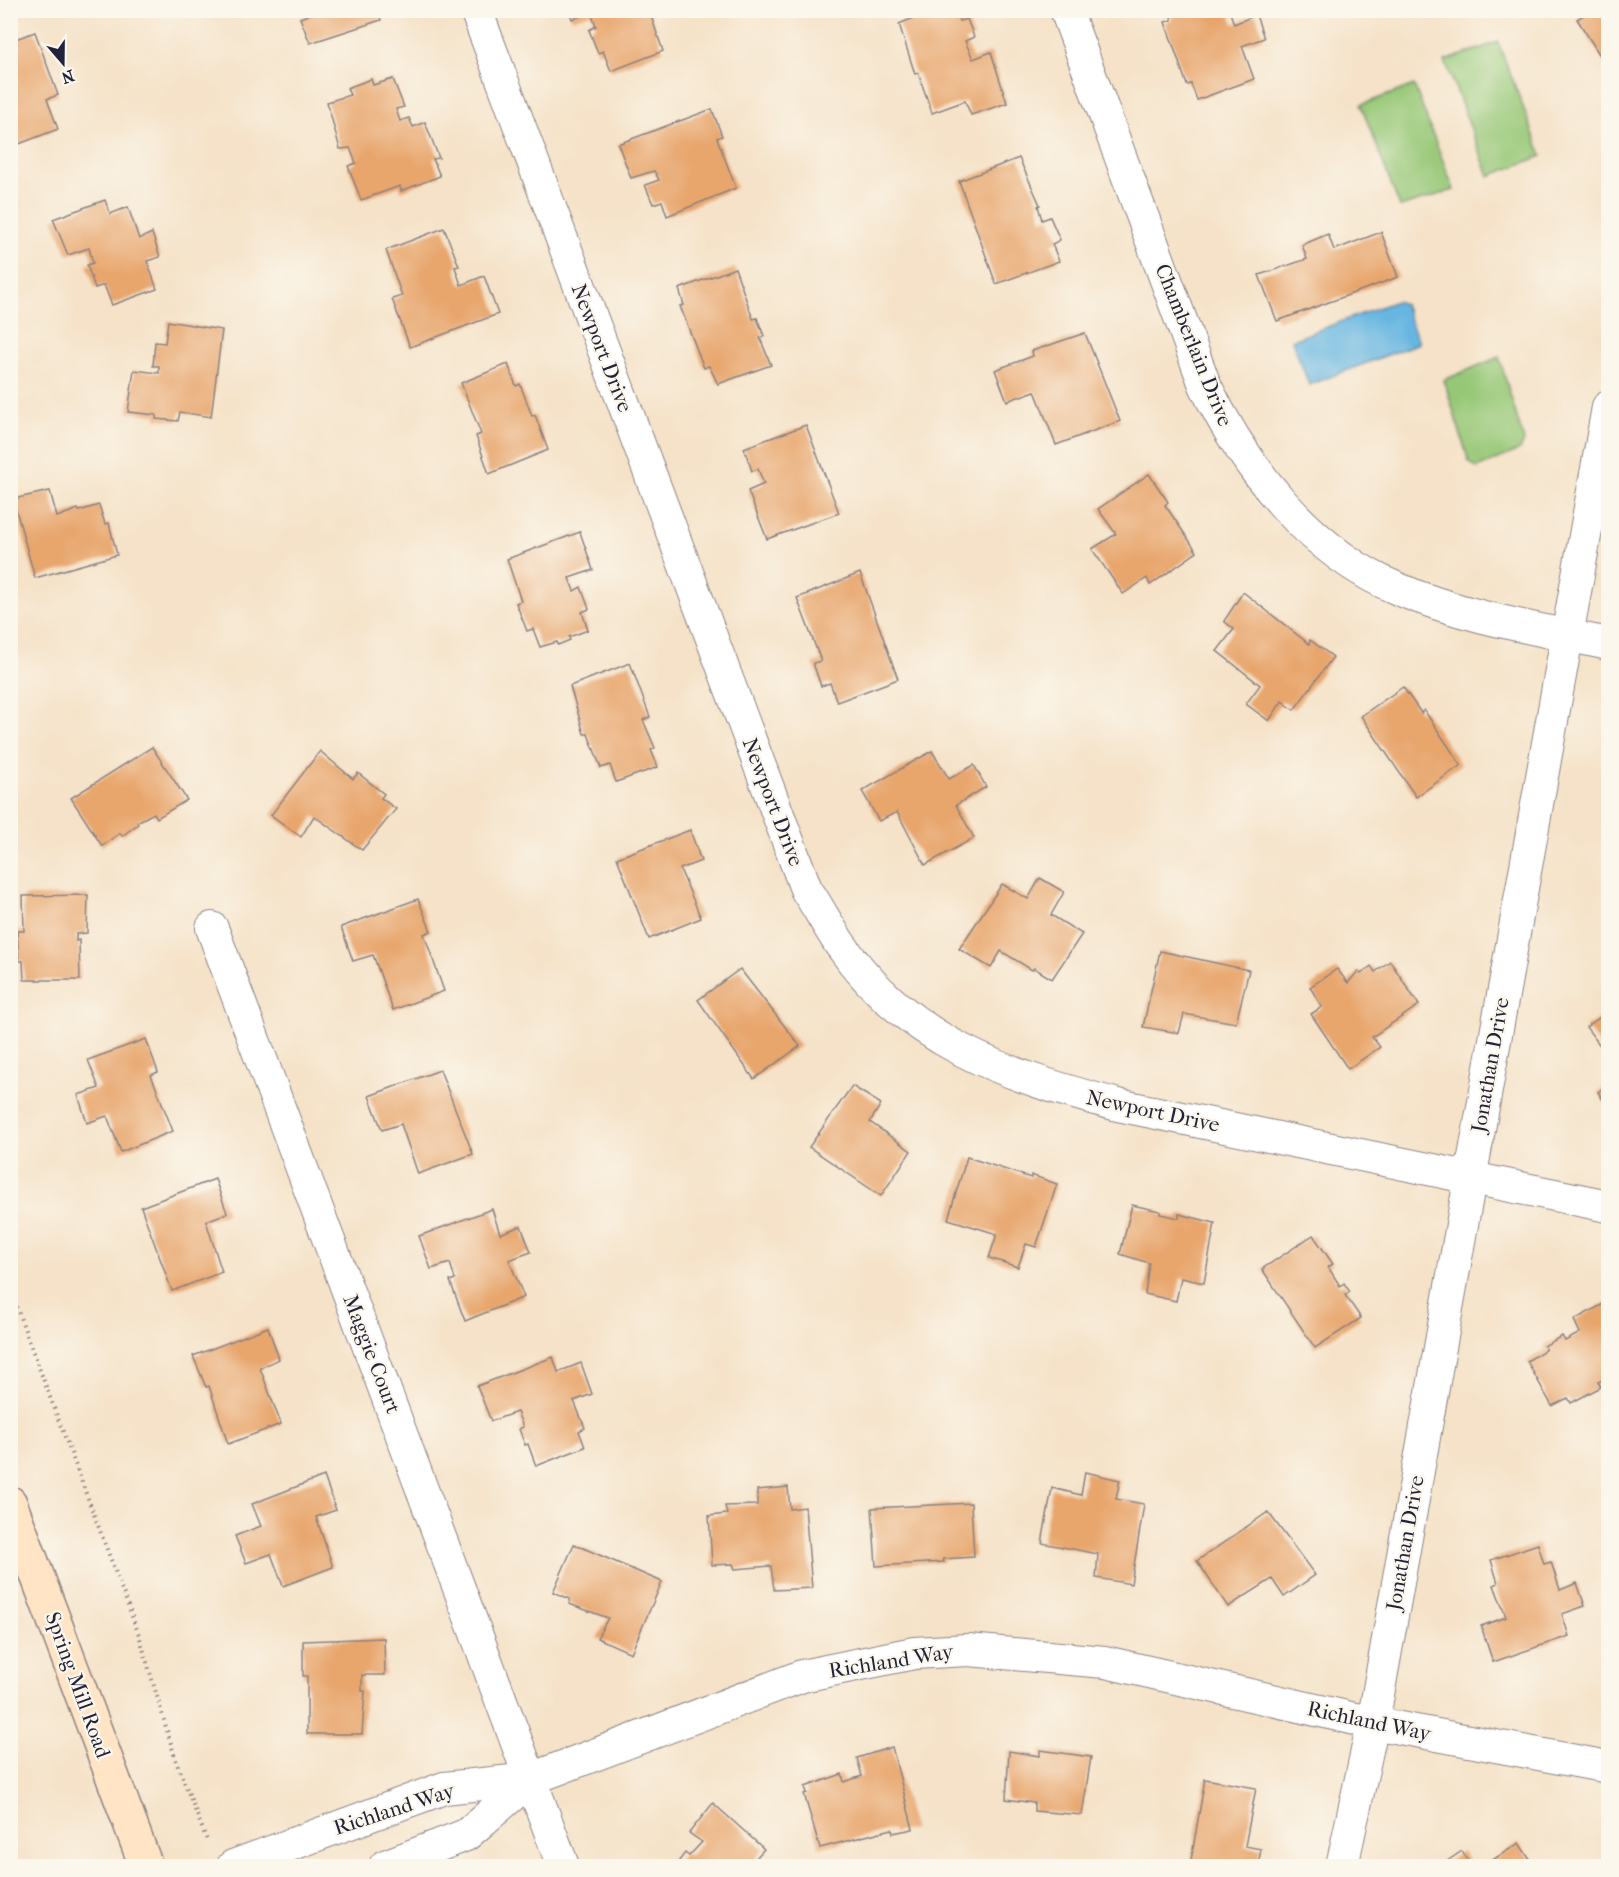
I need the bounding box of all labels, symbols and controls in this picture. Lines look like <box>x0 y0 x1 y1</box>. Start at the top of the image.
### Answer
north arrow <box>33 33 93 93</box>
text: N <box>58 66 77 88</box>
street label: Chamberlain Drive <box>1150 260 1238 430</box>
street label: Newport Drive <box>566 280 638 416</box>
street label: Newport Drive <box>737 734 809 870</box>
street label: Jonathan Drive <box>1466 996 1514 1136</box>
street label: Newport Drive <box>1084 1085 1222 1137</box>
street label: Maggie Court <box>338 1291 406 1417</box>
street label: Jonathan Drive <box>1381 1474 1429 1614</box>
street label: Spring Mill Road <box>40 1609 116 1762</box>
street label: Richland Way <box>827 1639 956 1683</box>
street label: Richland Way <box>1305 1696 1434 1746</box>
street label: Richland Way <box>331 1778 458 1840</box>

